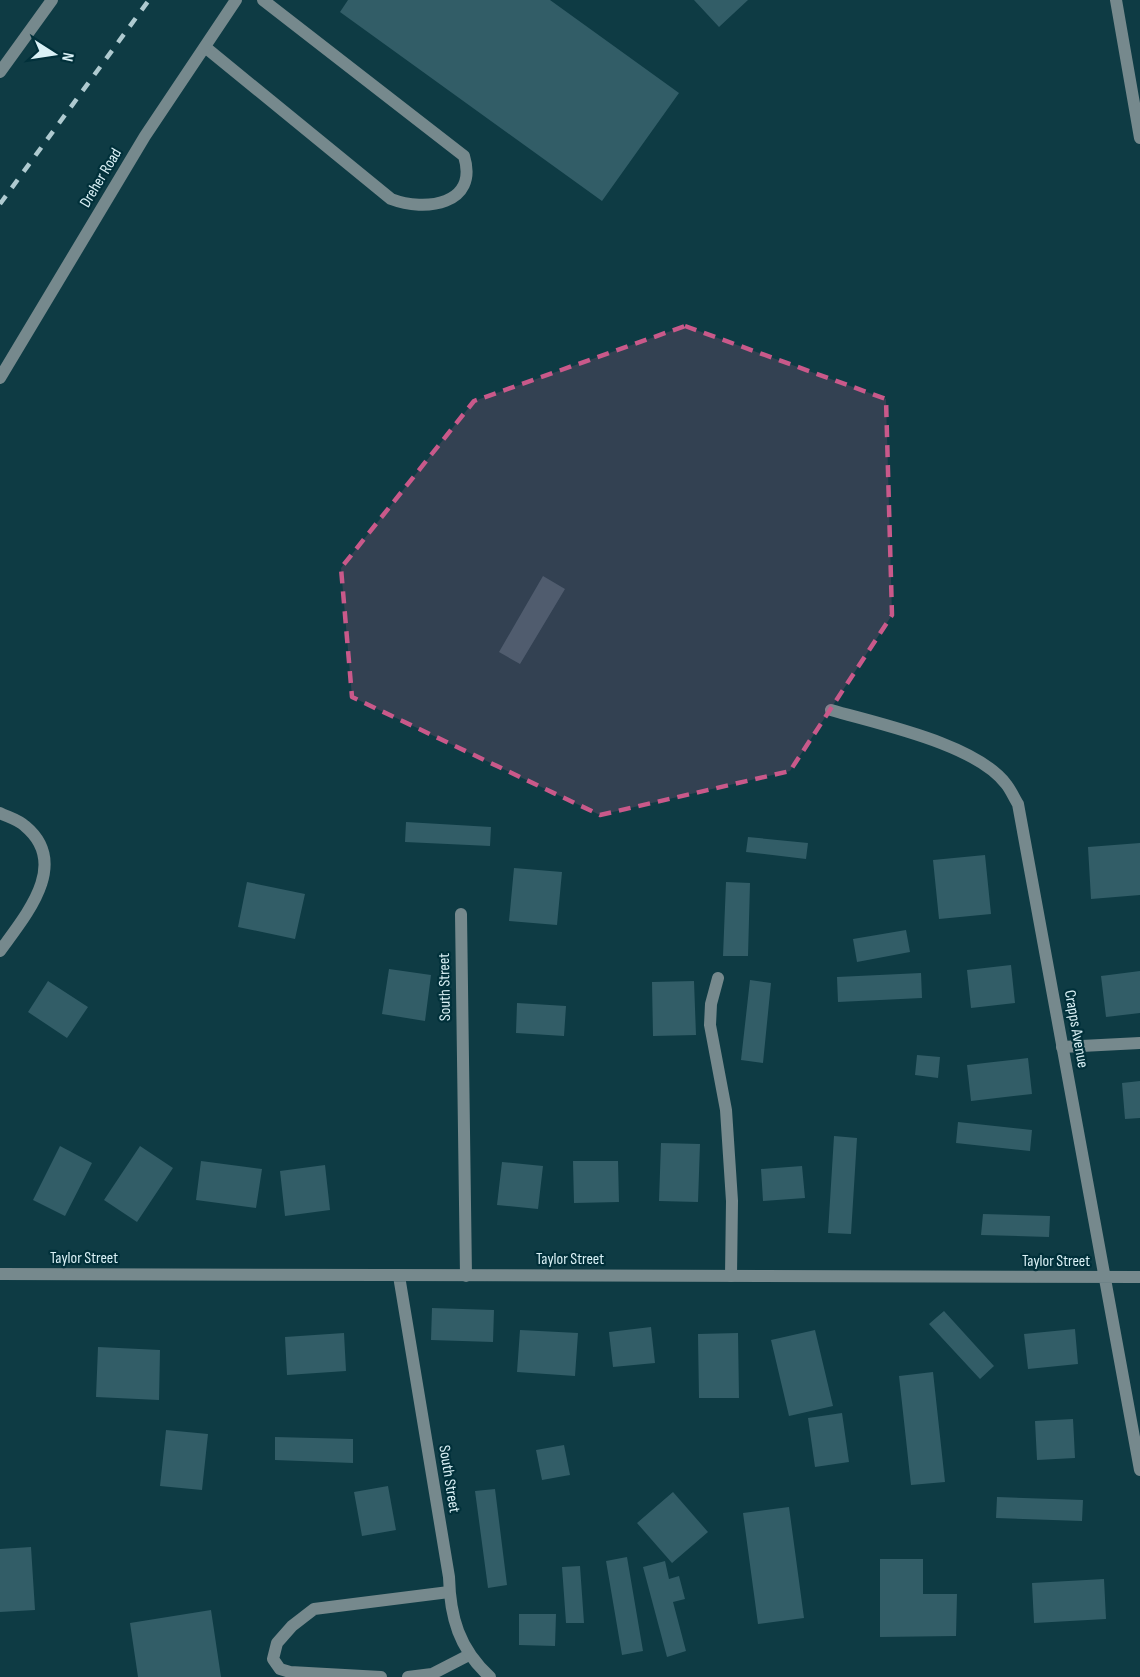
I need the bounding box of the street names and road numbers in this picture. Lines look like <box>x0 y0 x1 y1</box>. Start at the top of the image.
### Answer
street label: Dreher Road <box>76 145 126 211</box>
street label: South Street <box>435 953 455 1021</box>
street label: Crapps Avenue <box>1060 989 1092 1069</box>
street label: Taylor Street <box>50 1249 118 1268</box>
street label: Taylor Street <box>536 1250 604 1269</box>
street label: Taylor Street <box>1022 1252 1090 1271</box>
street label: South Street <box>434 1444 464 1514</box>

